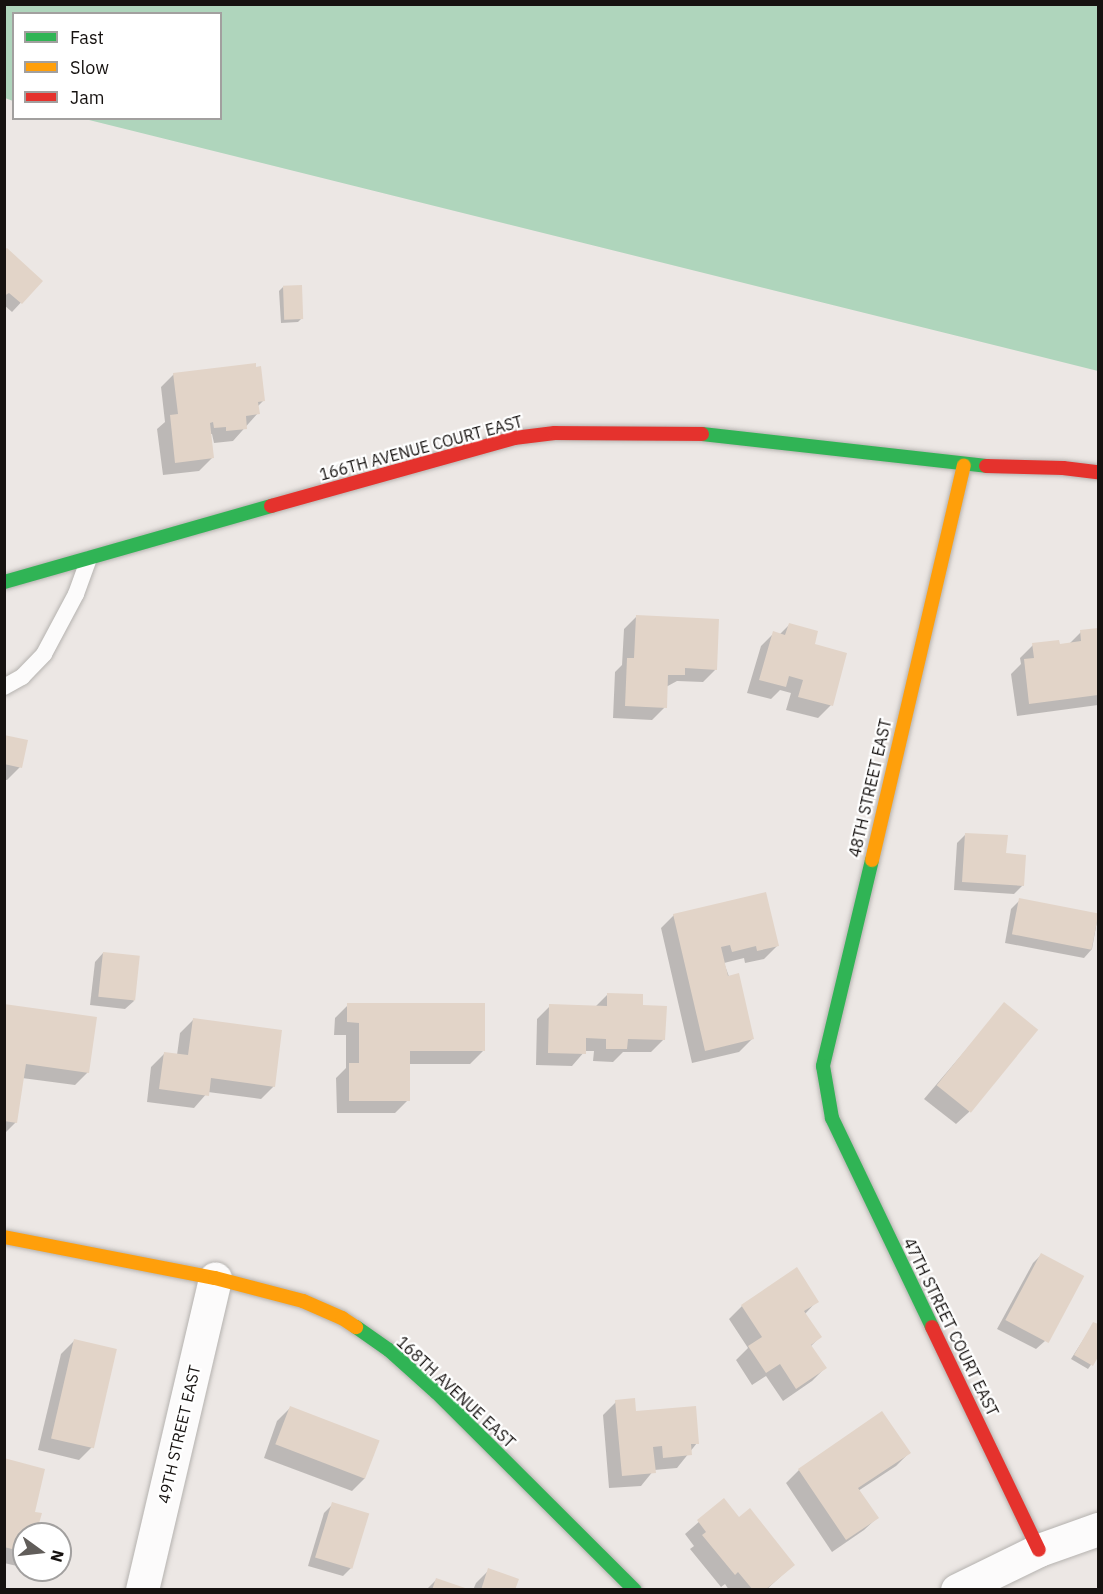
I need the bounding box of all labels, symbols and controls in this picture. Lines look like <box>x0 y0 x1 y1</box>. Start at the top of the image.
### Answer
legend <box>12 12 222 120</box>
text: Fast <box>70 26 104 49</box>
text: Slow <box>70 56 109 79</box>
text: Jam <box>70 86 105 109</box>
street label: 166TH AVENUE COURT EAST <box>317 412 525 484</box>
street label: 48TH STREET EAST <box>845 717 895 859</box>
street label: 47TH STREET COURT EAST <box>899 1235 1003 1419</box>
street label: 168TH AVENUE EAST <box>393 1332 519 1452</box>
street label: 49TH STREET EAST <box>154 1363 204 1505</box>
north arrow <box>12 1522 72 1582</box>
text: N <box>46 1548 69 1564</box>

